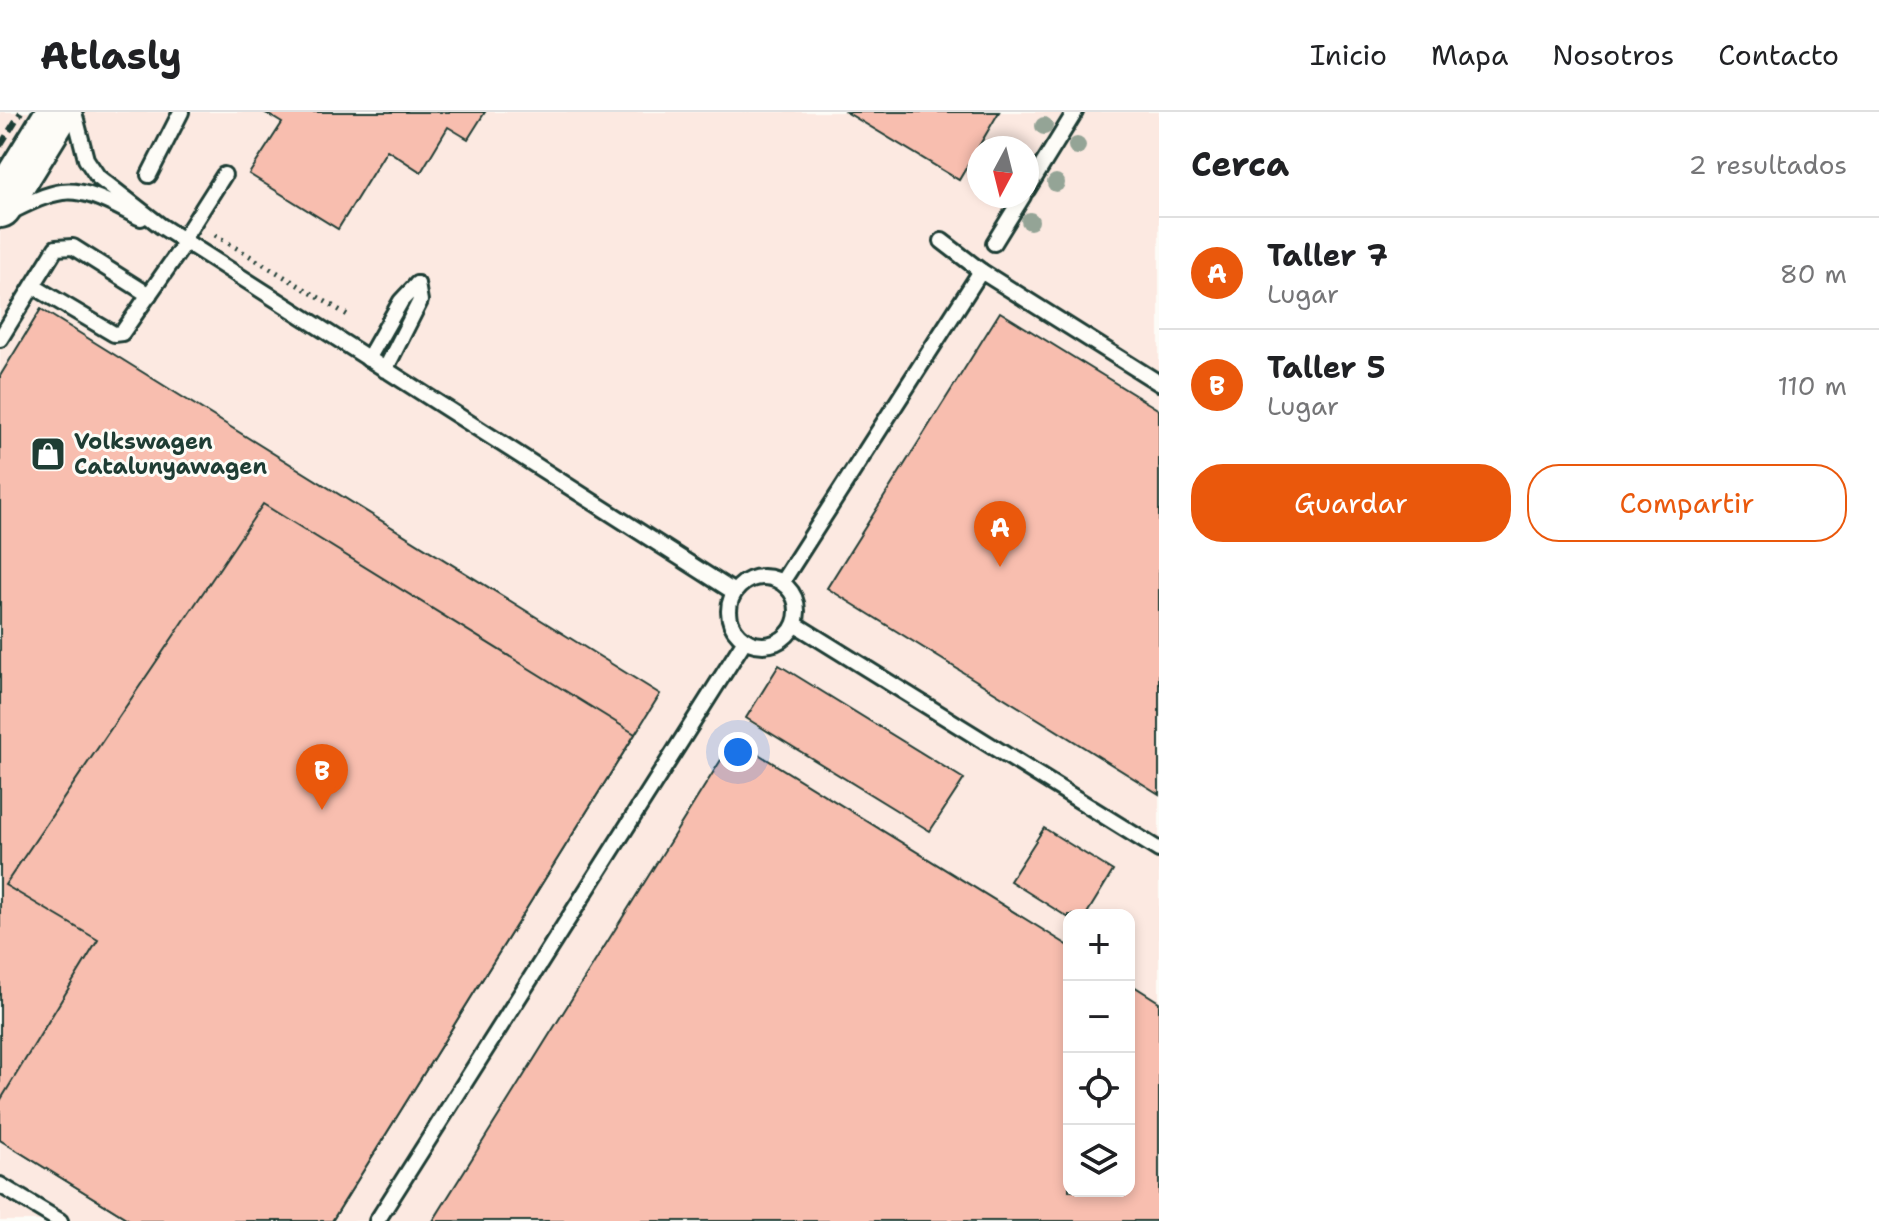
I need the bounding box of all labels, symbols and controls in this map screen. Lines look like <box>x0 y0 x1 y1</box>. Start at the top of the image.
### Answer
text: Atlasly <box>40 30 182 81</box>
text: Inicio <box>1310 36 1387 74</box>
text: Mapa <box>1431 36 1508 74</box>
text: Nosotros <box>1552 36 1674 74</box>
text: Contacto <box>1718 36 1839 74</box>
north arrow <box>967 136 1039 208</box>
text: Cerca <box>1191 141 1289 187</box>
text: 2 resultados <box>1688 147 1847 182</box>
text: Taller 7 <box>1267 235 1388 276</box>
text: A <box>1207 256 1227 291</box>
text: 80 m <box>1780 256 1847 291</box>
text: Lugar <box>1267 276 1339 311</box>
text: Taller 5 <box>1267 347 1385 388</box>
text: B <box>1209 368 1225 403</box>
text: 110 m <box>1777 368 1847 403</box>
text: Lugar <box>1267 388 1339 423</box>
place label: Volkswagen Catalunyawagen <box>74 427 267 481</box>
shop icon: Volkswagen Catalunyawagen <box>29 435 67 473</box>
button: Guardar <box>1191 464 1511 542</box>
button: Compartir <box>1527 464 1847 542</box>
pin: A <box>974 501 1026 567</box>
your location <box>718 732 758 772</box>
pin: B <box>296 744 348 810</box>
map controls <box>1063 909 1135 1197</box>
button: + <box>1063 909 1135 981</box>
button: − <box>1063 981 1135 1053</box>
button: locate <box>1063 1053 1135 1125</box>
button: layers <box>1063 1125 1135 1197</box>

